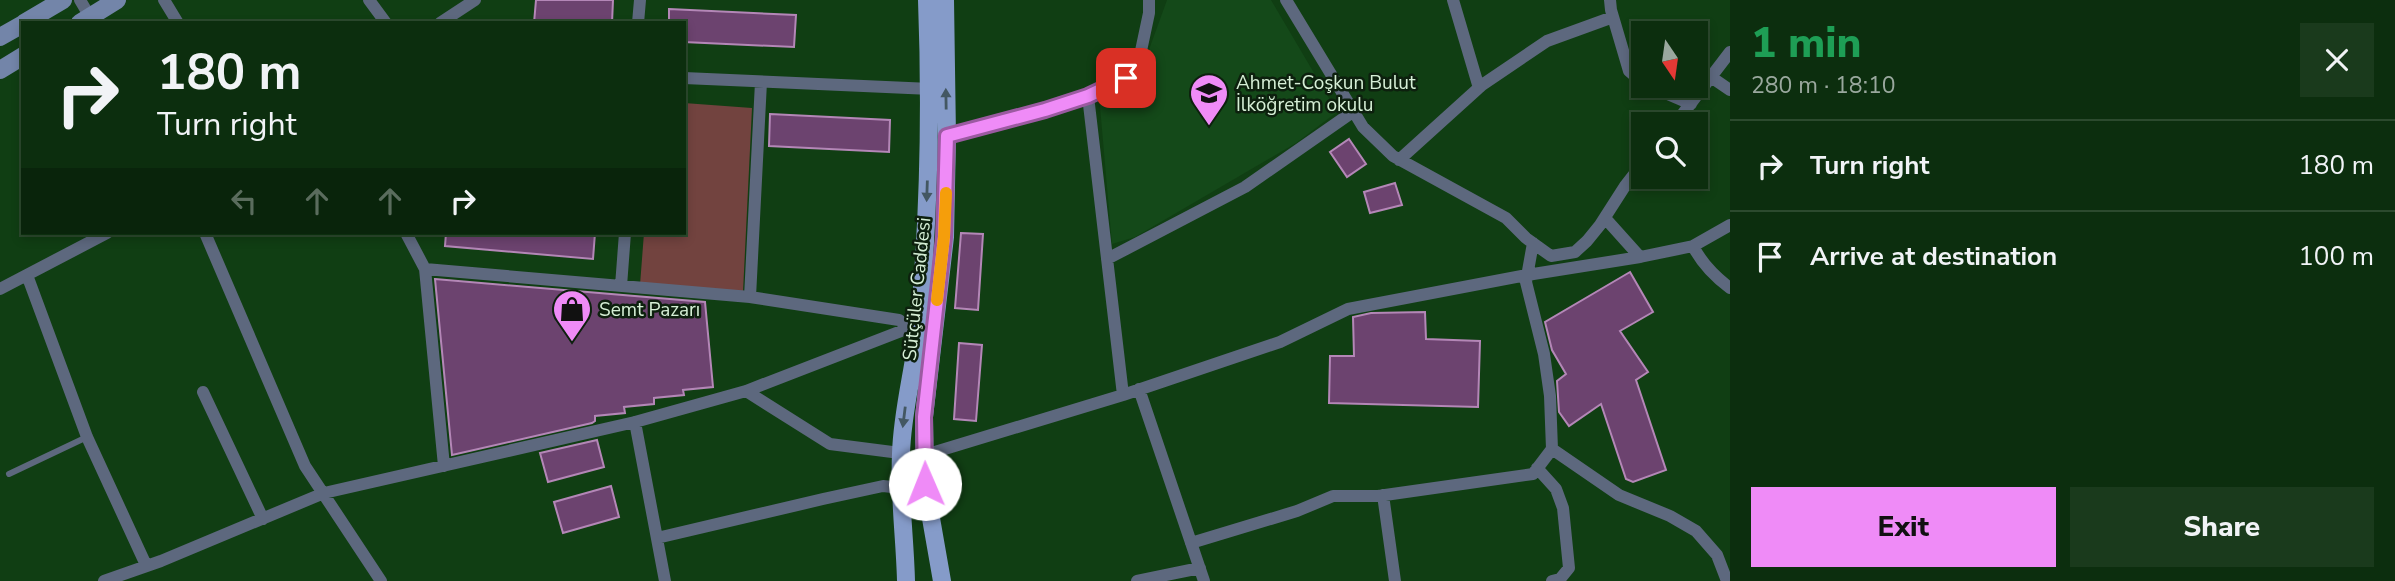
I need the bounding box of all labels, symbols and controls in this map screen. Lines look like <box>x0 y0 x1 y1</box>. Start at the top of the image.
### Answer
text: 1 min <box>1751 15 1861 72</box>
north arrow <box>1631 21 1708 98</box>
map controls <box>1631 21 1708 189</box>
button: close <box>2300 23 2374 97</box>
text: 180 m <box>157 39 301 106</box>
pin <box>1096 48 1156 108</box>
icon: right <box>42 49 133 140</box>
icon: arrive <box>1107 59 1145 97</box>
place label: Ahmet-Coşkun Bulut İlköğretim okulu <box>1236 70 1416 118</box>
text: 280 m · 18:10 <box>1751 70 1896 101</box>
school or university icon: Ahmet-Coşkun Bulut İlköğretim okulu <box>1188 72 1230 127</box>
one-way arrow <box>940 88 952 110</box>
text: Turn right <box>157 103 297 146</box>
button: search <box>1631 112 1708 189</box>
icon: right <box>1751 147 1789 185</box>
text: Turn right <box>1810 148 1929 183</box>
text: 180 m <box>2298 148 2374 183</box>
one-way arrow <box>921 180 932 202</box>
icon: left <box>225 182 263 220</box>
icon: ahead <box>298 182 336 220</box>
icon: ahead <box>371 182 409 220</box>
icon: right <box>444 182 482 220</box>
street label: Sütçüler Caddesi <box>897 216 937 362</box>
icon: arrive <box>1751 238 1789 276</box>
text: Arrive at destination <box>1810 239 2057 274</box>
text: 100 m <box>2298 239 2374 274</box>
shop icon: Semt Pazarı <box>551 288 593 343</box>
place label: Semt Pazarı <box>599 297 700 323</box>
one-way arrow <box>899 406 910 428</box>
position arrow <box>888 447 962 521</box>
button: Exit <box>1751 487 2056 567</box>
button: Share <box>2070 487 2374 567</box>

